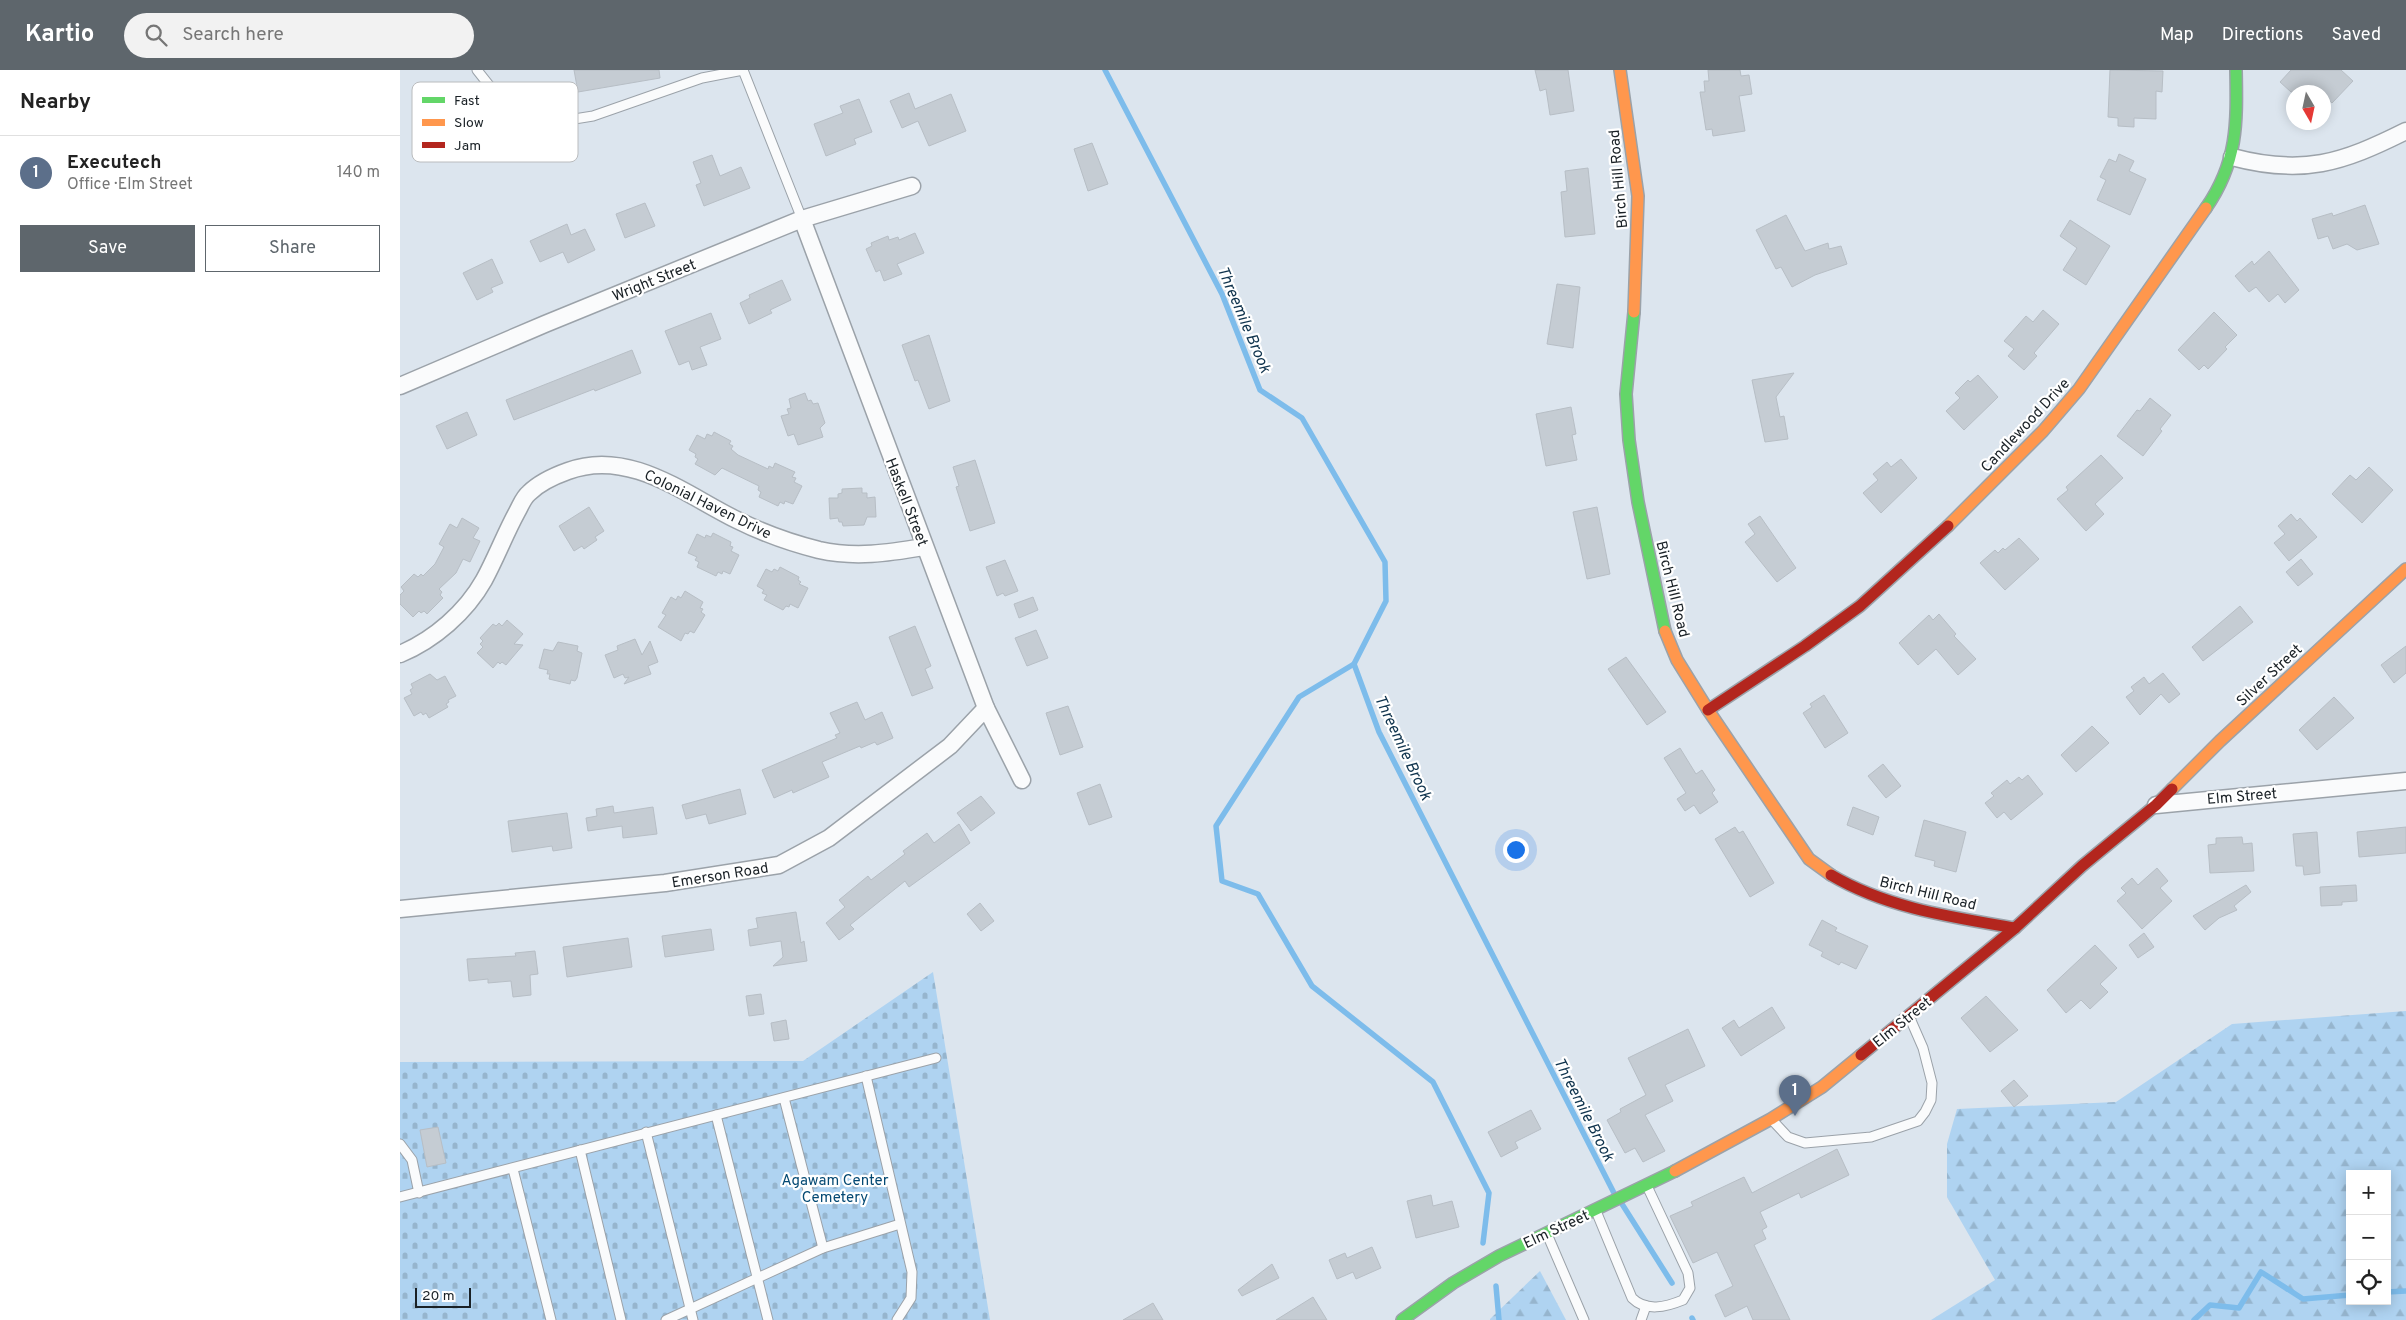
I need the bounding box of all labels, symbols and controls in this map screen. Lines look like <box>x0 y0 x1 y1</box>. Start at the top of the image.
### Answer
search box <box>124 13 474 58</box>
text: Kartio <box>25 20 94 50</box>
icon: search <box>142 21 170 49</box>
text: Search here <box>182 23 284 47</box>
text: Map <box>2160 24 2194 47</box>
text: Directions <box>2222 24 2304 47</box>
text: Saved <box>2332 24 2381 47</box>
legend <box>412 82 578 162</box>
north arrow <box>2286 85 2331 130</box>
text: Nearby <box>20 89 91 116</box>
text: Fast <box>454 93 480 110</box>
text: Slow <box>454 115 484 132</box>
street label: Birch Hill Road <box>1606 129 1633 229</box>
text: Jam <box>454 138 481 155</box>
text: Executech <box>67 151 162 175</box>
text: 1 <box>33 163 39 183</box>
text: 140 m <box>337 163 380 183</box>
text: Office · Elm Street <box>67 175 193 195</box>
button: Save <box>20 225 195 272</box>
button: Share <box>205 225 380 272</box>
street label: Wright Street <box>610 256 699 307</box>
water label: Threemile Brook <box>1212 263 1275 377</box>
street label: Candlewood Drive <box>1978 375 2075 477</box>
street label: Haskell Street <box>880 456 931 549</box>
street label: Colonial Haven Drive <box>641 466 774 544</box>
street label: Birch Hill Road <box>1650 539 1693 640</box>
street label: Silver Street <box>2233 641 2307 711</box>
water label: Threemile Brook <box>1369 692 1436 805</box>
street label: Elm Street <box>2206 785 2278 810</box>
your location <box>1503 837 1529 863</box>
street label: Emerson Road <box>671 859 770 894</box>
street label: Birch Hill Road <box>1877 873 1978 916</box>
street label: Elm Street <box>1870 994 1936 1053</box>
water label: Threemile Brook <box>1548 1055 1618 1166</box>
pin: 1 <box>1779 1075 1811 1116</box>
map controls <box>2346 1170 2391 1305</box>
button: + <box>2346 1170 2391 1215</box>
park label: Agawam Center Cemetery <box>781 1172 889 1208</box>
street label: Elm Street <box>1521 1207 1593 1254</box>
button: − <box>2346 1215 2391 1260</box>
button: locate <box>2346 1260 2391 1305</box>
scale bar <box>415 1285 471 1308</box>
text: 20 m <box>422 1288 455 1305</box>

